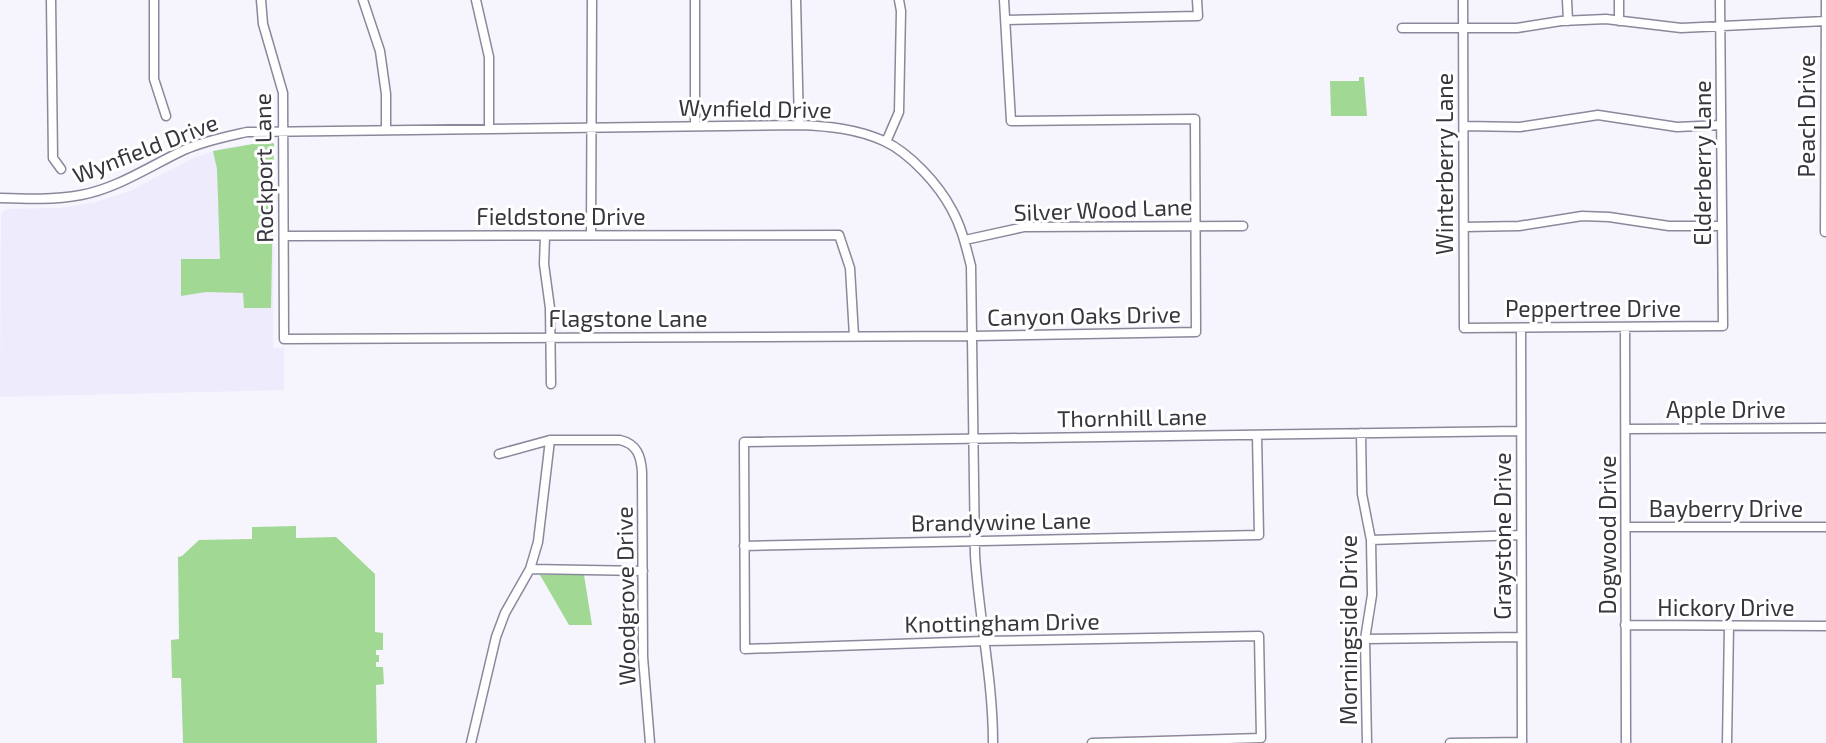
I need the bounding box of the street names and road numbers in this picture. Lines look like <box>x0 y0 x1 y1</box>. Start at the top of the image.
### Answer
street label: Peach Drive <box>1792 55 1820 177</box>
street label: Winterberry Lane <box>1430 73 1458 255</box>
street label: Elderberry Lane <box>1688 80 1716 246</box>
street label: Rockport Lane <box>248 93 278 243</box>
street label: Wynfield Drive <box>678 93 832 123</box>
street label: Wynfield Drive <box>68 107 222 189</box>
street label: Silver Wood Lane <box>1013 192 1193 226</box>
street label: Fieldstone Drive <box>476 202 646 230</box>
street label: Peppertree Drive <box>1505 294 1681 322</box>
street label: Canyon Oaks Drive <box>987 299 1181 331</box>
street label: Flagstone Lane <box>548 304 708 332</box>
street label: Apple Drive <box>1666 395 1786 423</box>
street label: Thornhill Lane <box>1057 402 1207 432</box>
street label: Graystone Drive <box>1488 452 1516 620</box>
street label: Dogwood Drive <box>1593 455 1621 615</box>
street label: Bayberry Drive <box>1649 494 1803 522</box>
street label: Brandywine Lane <box>911 505 1091 537</box>
street label: Woodgrove Drive <box>609 506 641 686</box>
street label: Morningside Drive <box>1334 535 1362 725</box>
street label: Hickory Drive <box>1657 593 1795 621</box>
street label: Knottingham Drive <box>904 606 1100 638</box>

